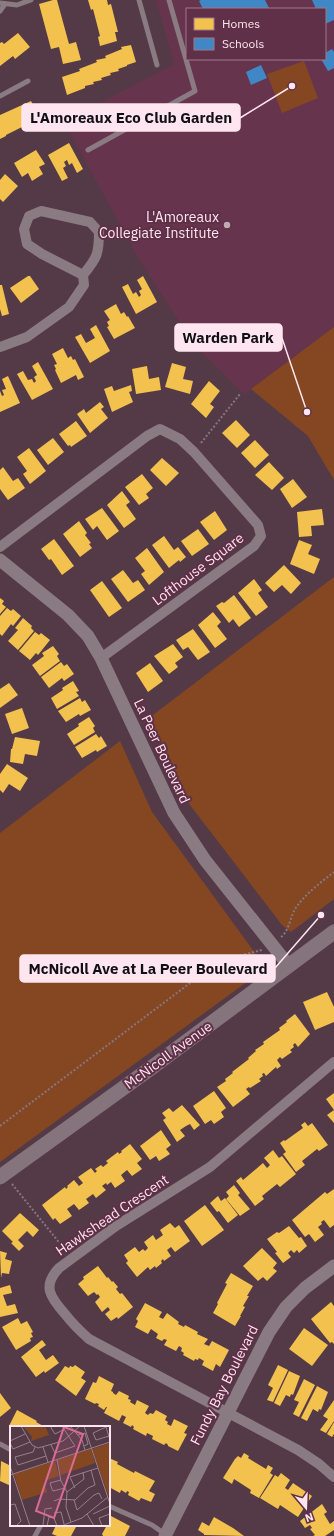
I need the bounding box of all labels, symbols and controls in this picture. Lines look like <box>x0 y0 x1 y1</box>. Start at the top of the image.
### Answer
legend <box>186 8 326 60</box>
text: Homes <box>222 16 260 31</box>
text: Schools <box>222 36 265 51</box>
callout: L'Amoreaux Eco Club Garden <box>22 104 240 131</box>
text: L'Amoreaux Eco Club Garden <box>30 108 232 127</box>
place label: L'Amoreaux Collegiate Institute <box>99 208 219 242</box>
marker: L'Amoreaux Collegiate Institute <box>222 220 232 230</box>
callout: Warden Park <box>175 324 282 351</box>
text: Warden Park <box>182 328 274 347</box>
street label: Lofthouse Square <box>149 529 248 609</box>
street label: La Peer Boulevard <box>130 696 194 806</box>
callout: McNicoll Ave at La Peer Boulevard <box>20 955 275 982</box>
text: McNicoll Ave at La Peer Boulevard <box>28 959 268 978</box>
street label: McNicoll Avenue <box>121 1017 216 1093</box>
street label: Hawkshead Crescent <box>52 1170 172 1259</box>
street label: Fundy Bay Boulevard <box>186 1322 262 1448</box>
inset map <box>10 1426 110 1526</box>
north arrow <box>286 1488 326 1528</box>
text: N <box>303 1510 315 1525</box>

